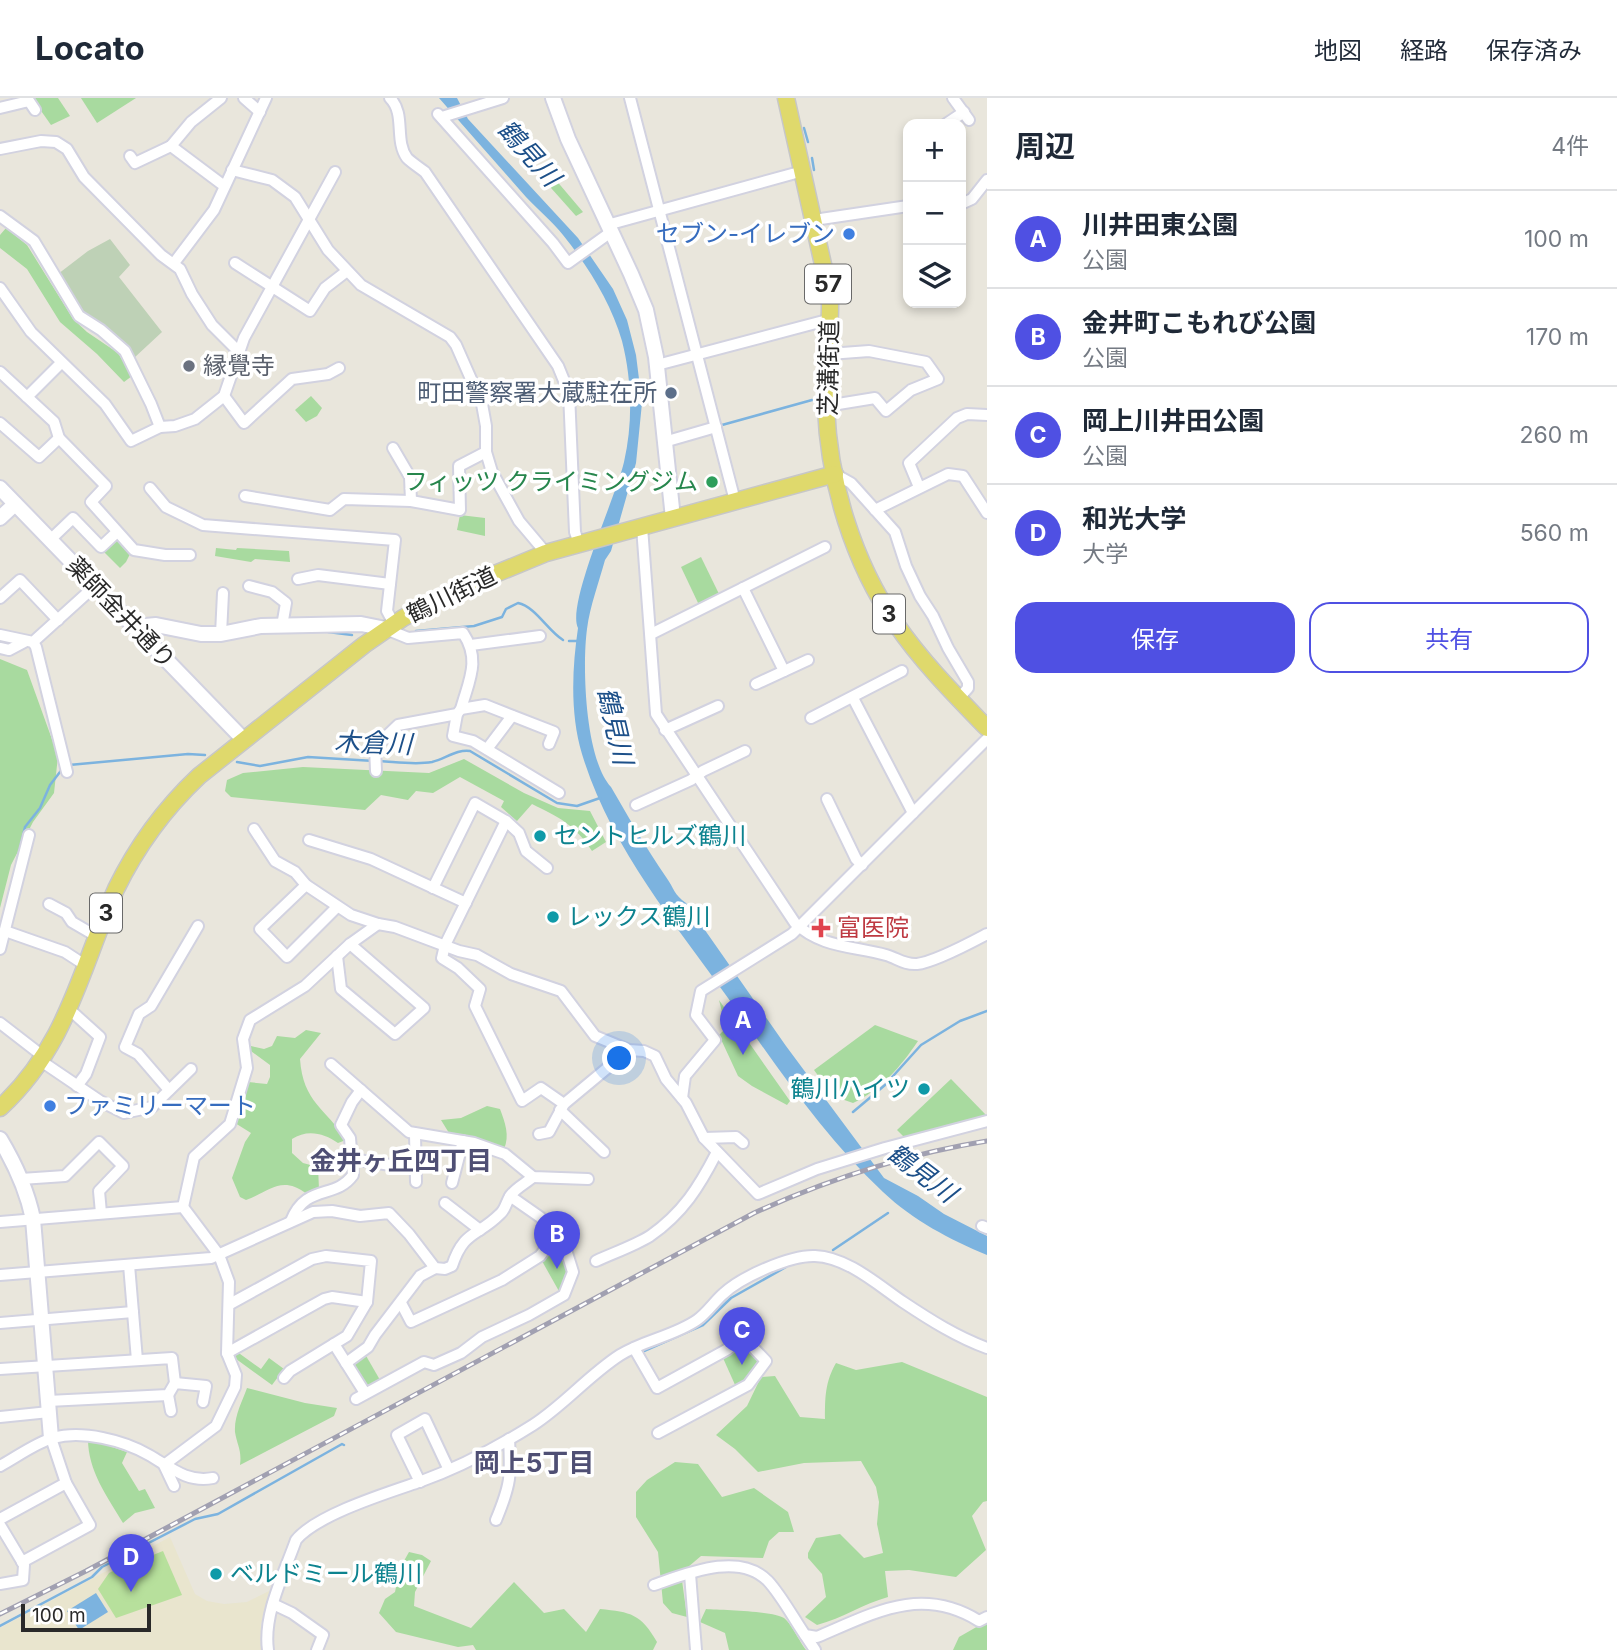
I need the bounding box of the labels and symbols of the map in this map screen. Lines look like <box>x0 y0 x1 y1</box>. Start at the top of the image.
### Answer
water label: 鶴見川 <box>492 113 569 194</box>
place label: セブン-イレブン <box>656 219 835 248</box>
marker: セブン-イレブン <box>841 226 857 242</box>
road number: 57 <box>805 265 851 304</box>
street label: 芝溝街道 <box>813 320 844 416</box>
place label: 縁覺寺 <box>203 351 275 380</box>
marker: 縁覺寺 <box>181 358 197 374</box>
place label: 町田警察署大蔵駐在所 <box>417 378 657 407</box>
marker: 町田警察署大蔵駐在所 <box>663 385 679 401</box>
place label: フィッツ クライミングジム <box>404 467 698 496</box>
marker: フィッツ クライミングジム <box>704 474 720 490</box>
street label: 薬師金井通り <box>61 551 182 675</box>
street label: 鶴川街道 <box>402 560 501 629</box>
road number: 3 <box>873 594 905 634</box>
water label: 鶴見川 <box>592 684 640 770</box>
water label: 木倉川 <box>333 726 416 759</box>
place label: セントヒルズ鶴川 <box>554 821 746 850</box>
marker: セントヒルズ鶴川 <box>532 828 548 844</box>
road number: 3 <box>90 894 122 932</box>
place label: レックス鶴川 <box>567 902 710 931</box>
marker: レックス鶴川 <box>545 909 561 925</box>
place label: 富医院 <box>837 913 909 942</box>
marker: 富医院 <box>811 918 831 938</box>
pin: A <box>720 997 766 1055</box>
your location <box>602 1041 636 1075</box>
place label: 鶴川ハイツ <box>790 1074 910 1103</box>
marker: 鶴川ハイツ <box>916 1081 932 1097</box>
place label: ファミリーマート <box>64 1091 256 1120</box>
marker: ファミリーマート <box>42 1098 58 1114</box>
water label: 鶴見川 <box>882 1137 965 1210</box>
district label: 金井ヶ丘四丁目 <box>310 1145 492 1176</box>
pin: B <box>534 1211 580 1269</box>
pin: C <box>719 1307 765 1365</box>
district label: 岡上5丁目 <box>474 1447 594 1478</box>
pin: D <box>108 1534 154 1592</box>
place label: ベルドミール鶴川 <box>230 1559 422 1588</box>
marker: ベルドミール鶴川 <box>208 1566 224 1582</box>
scale bar <box>21 1601 150 1633</box>

